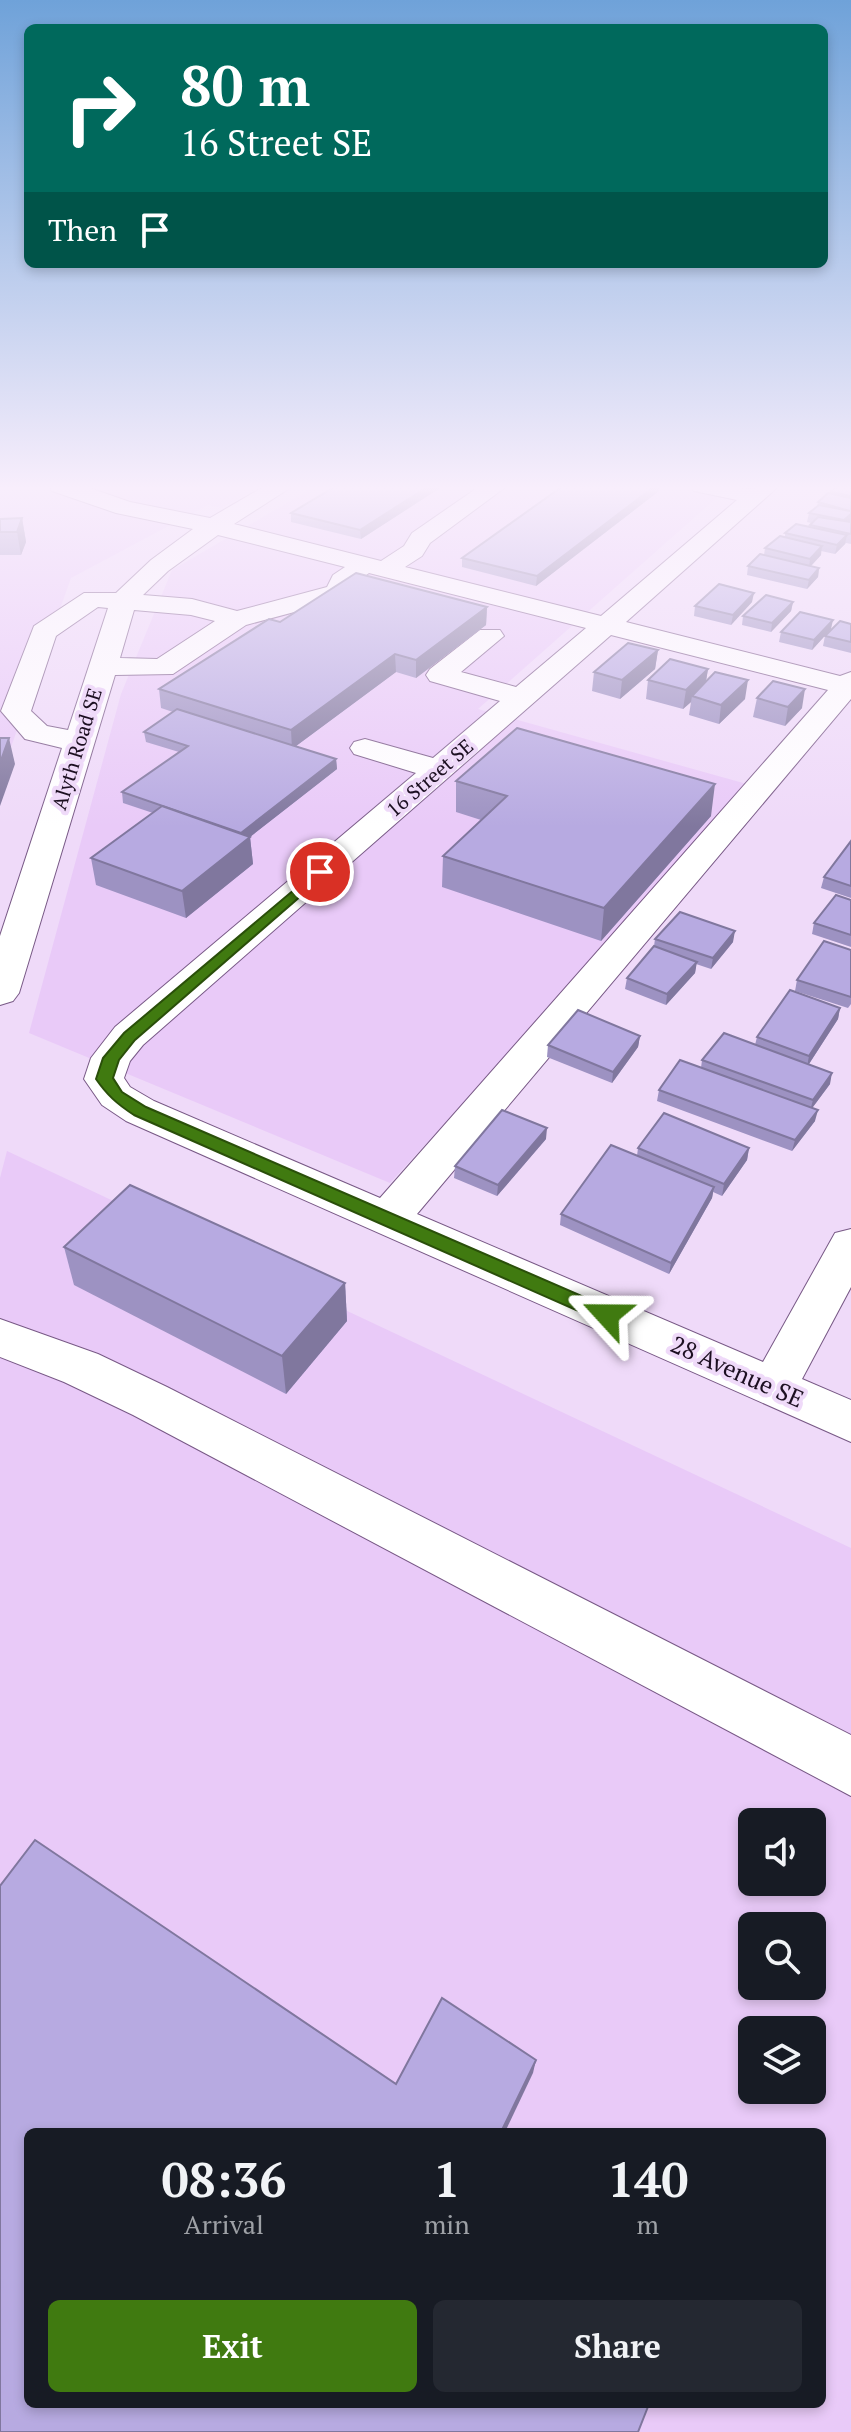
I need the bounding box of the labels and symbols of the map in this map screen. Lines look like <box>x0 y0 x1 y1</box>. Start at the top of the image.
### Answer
street label: Alyth Road SE <box>45 685 108 813</box>
street label: 16 Street SE <box>381 732 479 823</box>
pin <box>286 838 354 906</box>
position arrow <box>565 1273 649 1357</box>
street label: 28 Avenue SE <box>666 1328 809 1415</box>

